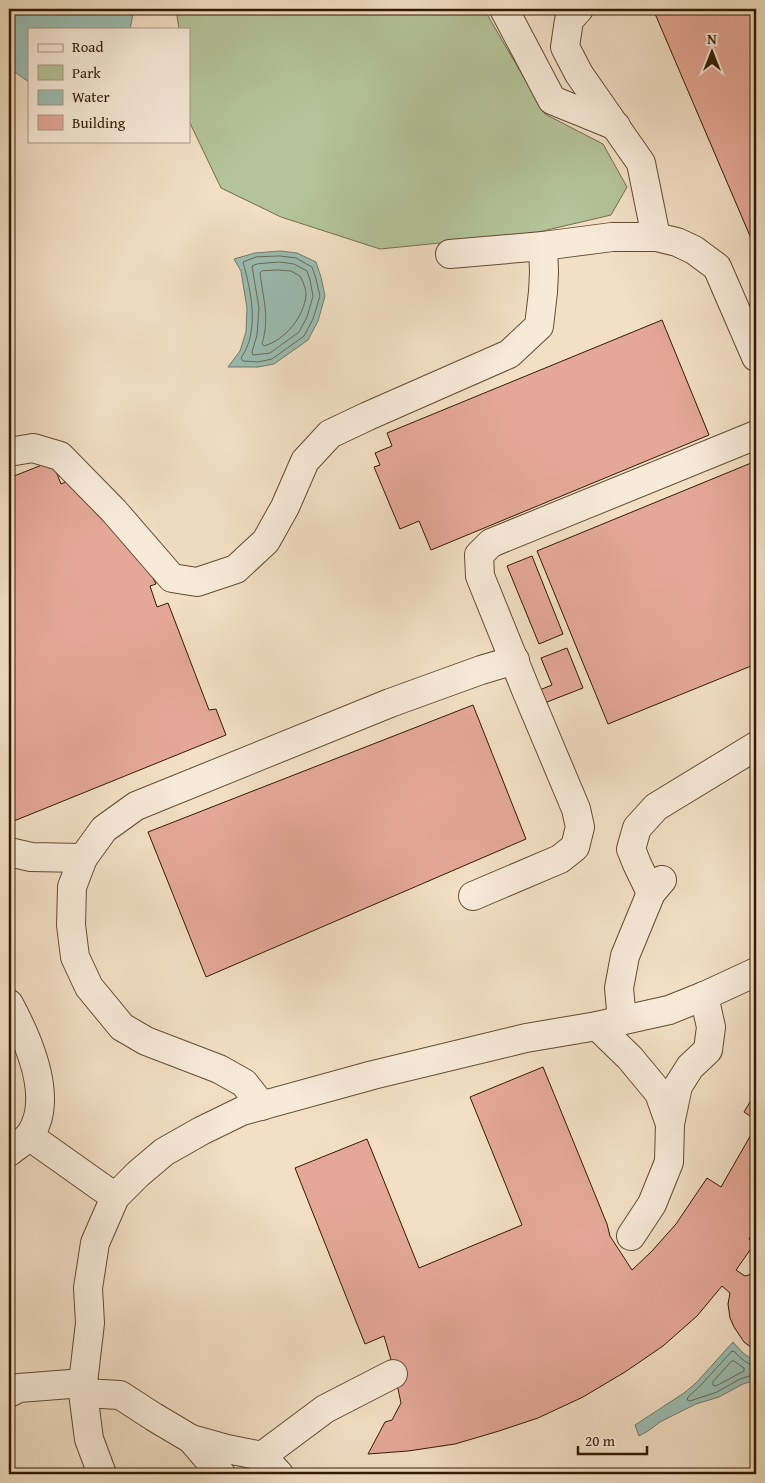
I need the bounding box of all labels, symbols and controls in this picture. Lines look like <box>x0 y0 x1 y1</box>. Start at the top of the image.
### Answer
legend <box>28 28 190 142</box>
north arrow <box>688 28 738 78</box>
text: N <box>707 29 717 49</box>
text: Road <box>72 36 103 57</box>
text: Park <box>72 62 101 83</box>
text: Water <box>72 86 110 107</box>
text: Building <box>72 112 126 133</box>
scale bar <box>578 1423 646 1455</box>
text: 20 m <box>585 1430 616 1451</box>

